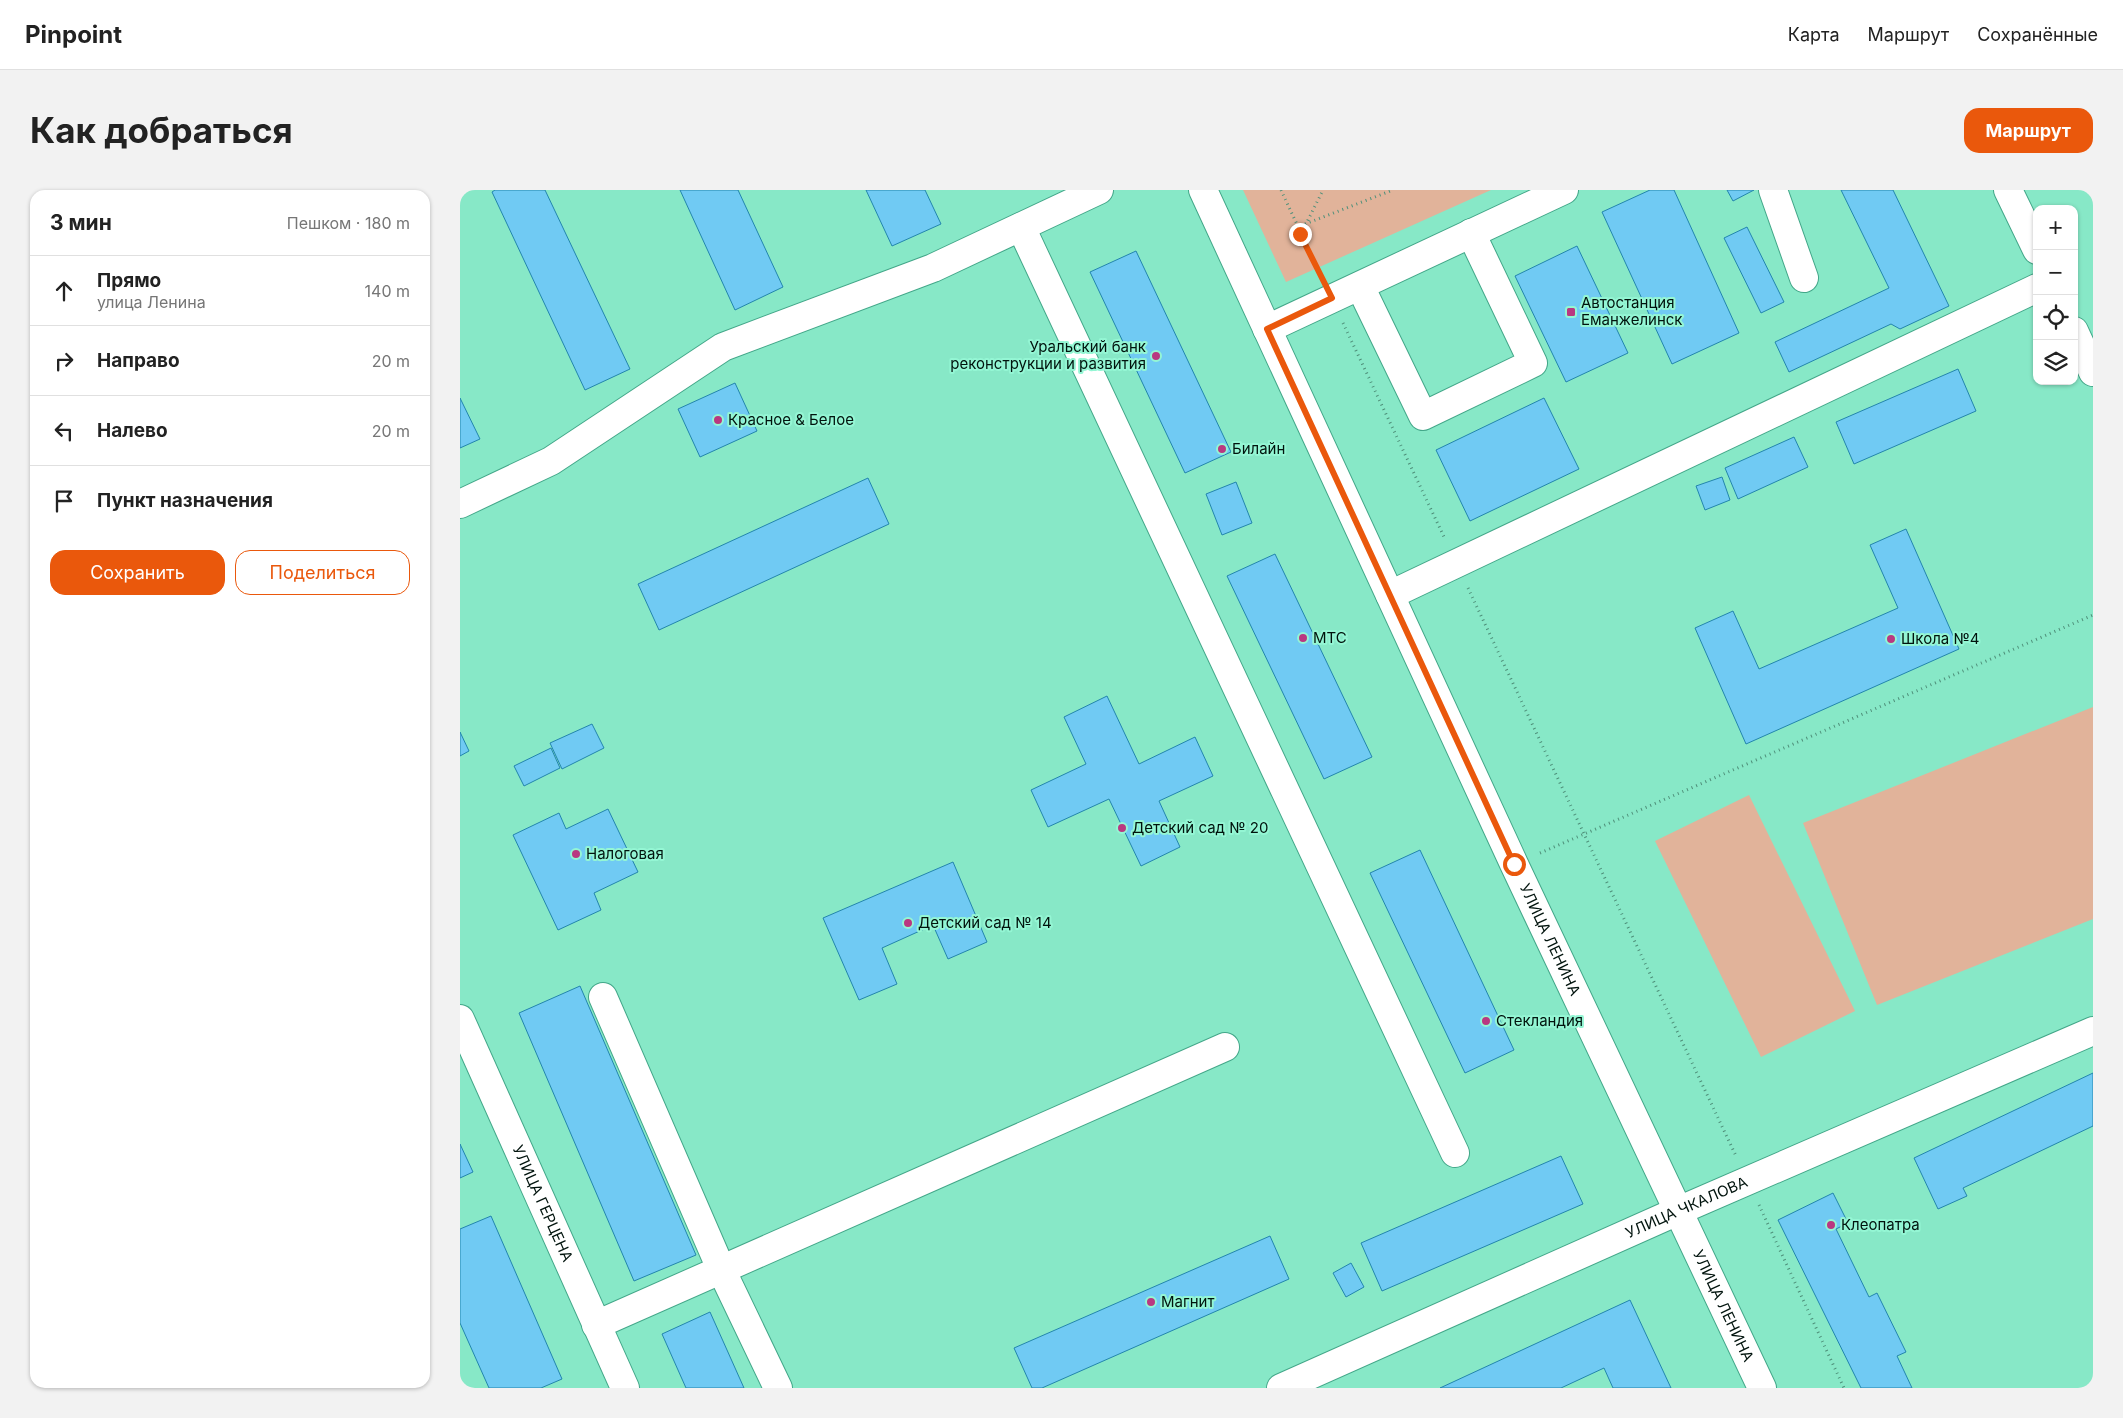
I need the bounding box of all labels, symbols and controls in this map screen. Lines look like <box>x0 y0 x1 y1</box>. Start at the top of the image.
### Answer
text: Pinpoint <box>25 20 122 49</box>
text: Карта <box>1788 24 1840 45</box>
text: Маршрут <box>1868 24 1949 45</box>
text: Сохранённые <box>1977 24 2098 45</box>
button: Маршрут <box>1964 108 2093 153</box>
text: Как добраться <box>30 109 293 151</box>
map controls <box>2033 205 2078 385</box>
button: + <box>2033 205 2078 250</box>
text: 3 мин <box>50 210 112 235</box>
text: Пешком · 180 m <box>287 213 410 233</box>
route end <box>1289 223 1312 246</box>
button: − <box>2033 250 2078 295</box>
text: Прямо <box>97 269 161 292</box>
icon: ahead <box>50 277 78 305</box>
text: 140 m <box>365 281 410 301</box>
text: улица Ленина <box>97 292 206 312</box>
place label: Автостанция Еманжелинск <box>1581 293 1682 329</box>
button: locate <box>2033 295 2078 340</box>
marker: Автостанция Еманжелинск <box>1565 306 1577 318</box>
place label: Уральский банк реконструкции и развития <box>950 337 1146 373</box>
button: layers <box>2033 340 2078 385</box>
icon: right <box>50 347 78 375</box>
text: Направо <box>97 349 180 372</box>
marker: Уральский банк реконструкции и развития <box>1150 350 1162 362</box>
text: 20 m <box>372 351 410 371</box>
place label: Красное & Белое <box>728 410 854 429</box>
marker: Красное & Белое <box>712 414 724 426</box>
icon: left <box>50 417 78 445</box>
text: Налево <box>97 419 168 442</box>
text: 20 m <box>372 421 410 441</box>
place label: Билайн <box>1232 439 1285 458</box>
marker: Билайн <box>1216 443 1228 455</box>
icon: arrive <box>50 487 78 515</box>
text: Пункт назначения <box>97 489 273 512</box>
button: Сохранить <box>50 550 225 595</box>
button: Поделиться <box>235 550 410 595</box>
place label: МТС <box>1313 628 1347 647</box>
place label: Школа №4 <box>1901 629 1980 648</box>
marker: МТС <box>1297 632 1309 644</box>
marker: Школа №4 <box>1885 633 1897 645</box>
place label: Детский сад № 20 <box>1132 818 1268 837</box>
marker: Детский сад № 20 <box>1116 822 1128 834</box>
place label: Налоговая <box>586 844 664 863</box>
marker: Налоговая <box>570 848 582 860</box>
route start <box>1503 853 1526 876</box>
street label: УЛИЦА ЛЕНИНА <box>1516 880 1585 998</box>
place label: Детский сад № 14 <box>918 913 1052 932</box>
marker: Детский сад № 14 <box>902 917 914 929</box>
place label: Стекландия <box>1496 1011 1583 1030</box>
marker: Стекландия <box>1480 1015 1492 1027</box>
street label: УЛИЦА ГЕРЦЕНА <box>509 1142 577 1265</box>
street label: УЛИЦА ЧКАЛОВА <box>1623 1172 1750 1242</box>
place label: Клеопатра <box>1841 1215 1920 1234</box>
marker: Клеопатра <box>1825 1219 1837 1231</box>
street label: УЛИЦА ЛЕНИНА <box>1689 1246 1758 1365</box>
place label: Магнит <box>1161 1292 1214 1311</box>
marker: Магнит <box>1145 1296 1157 1308</box>

